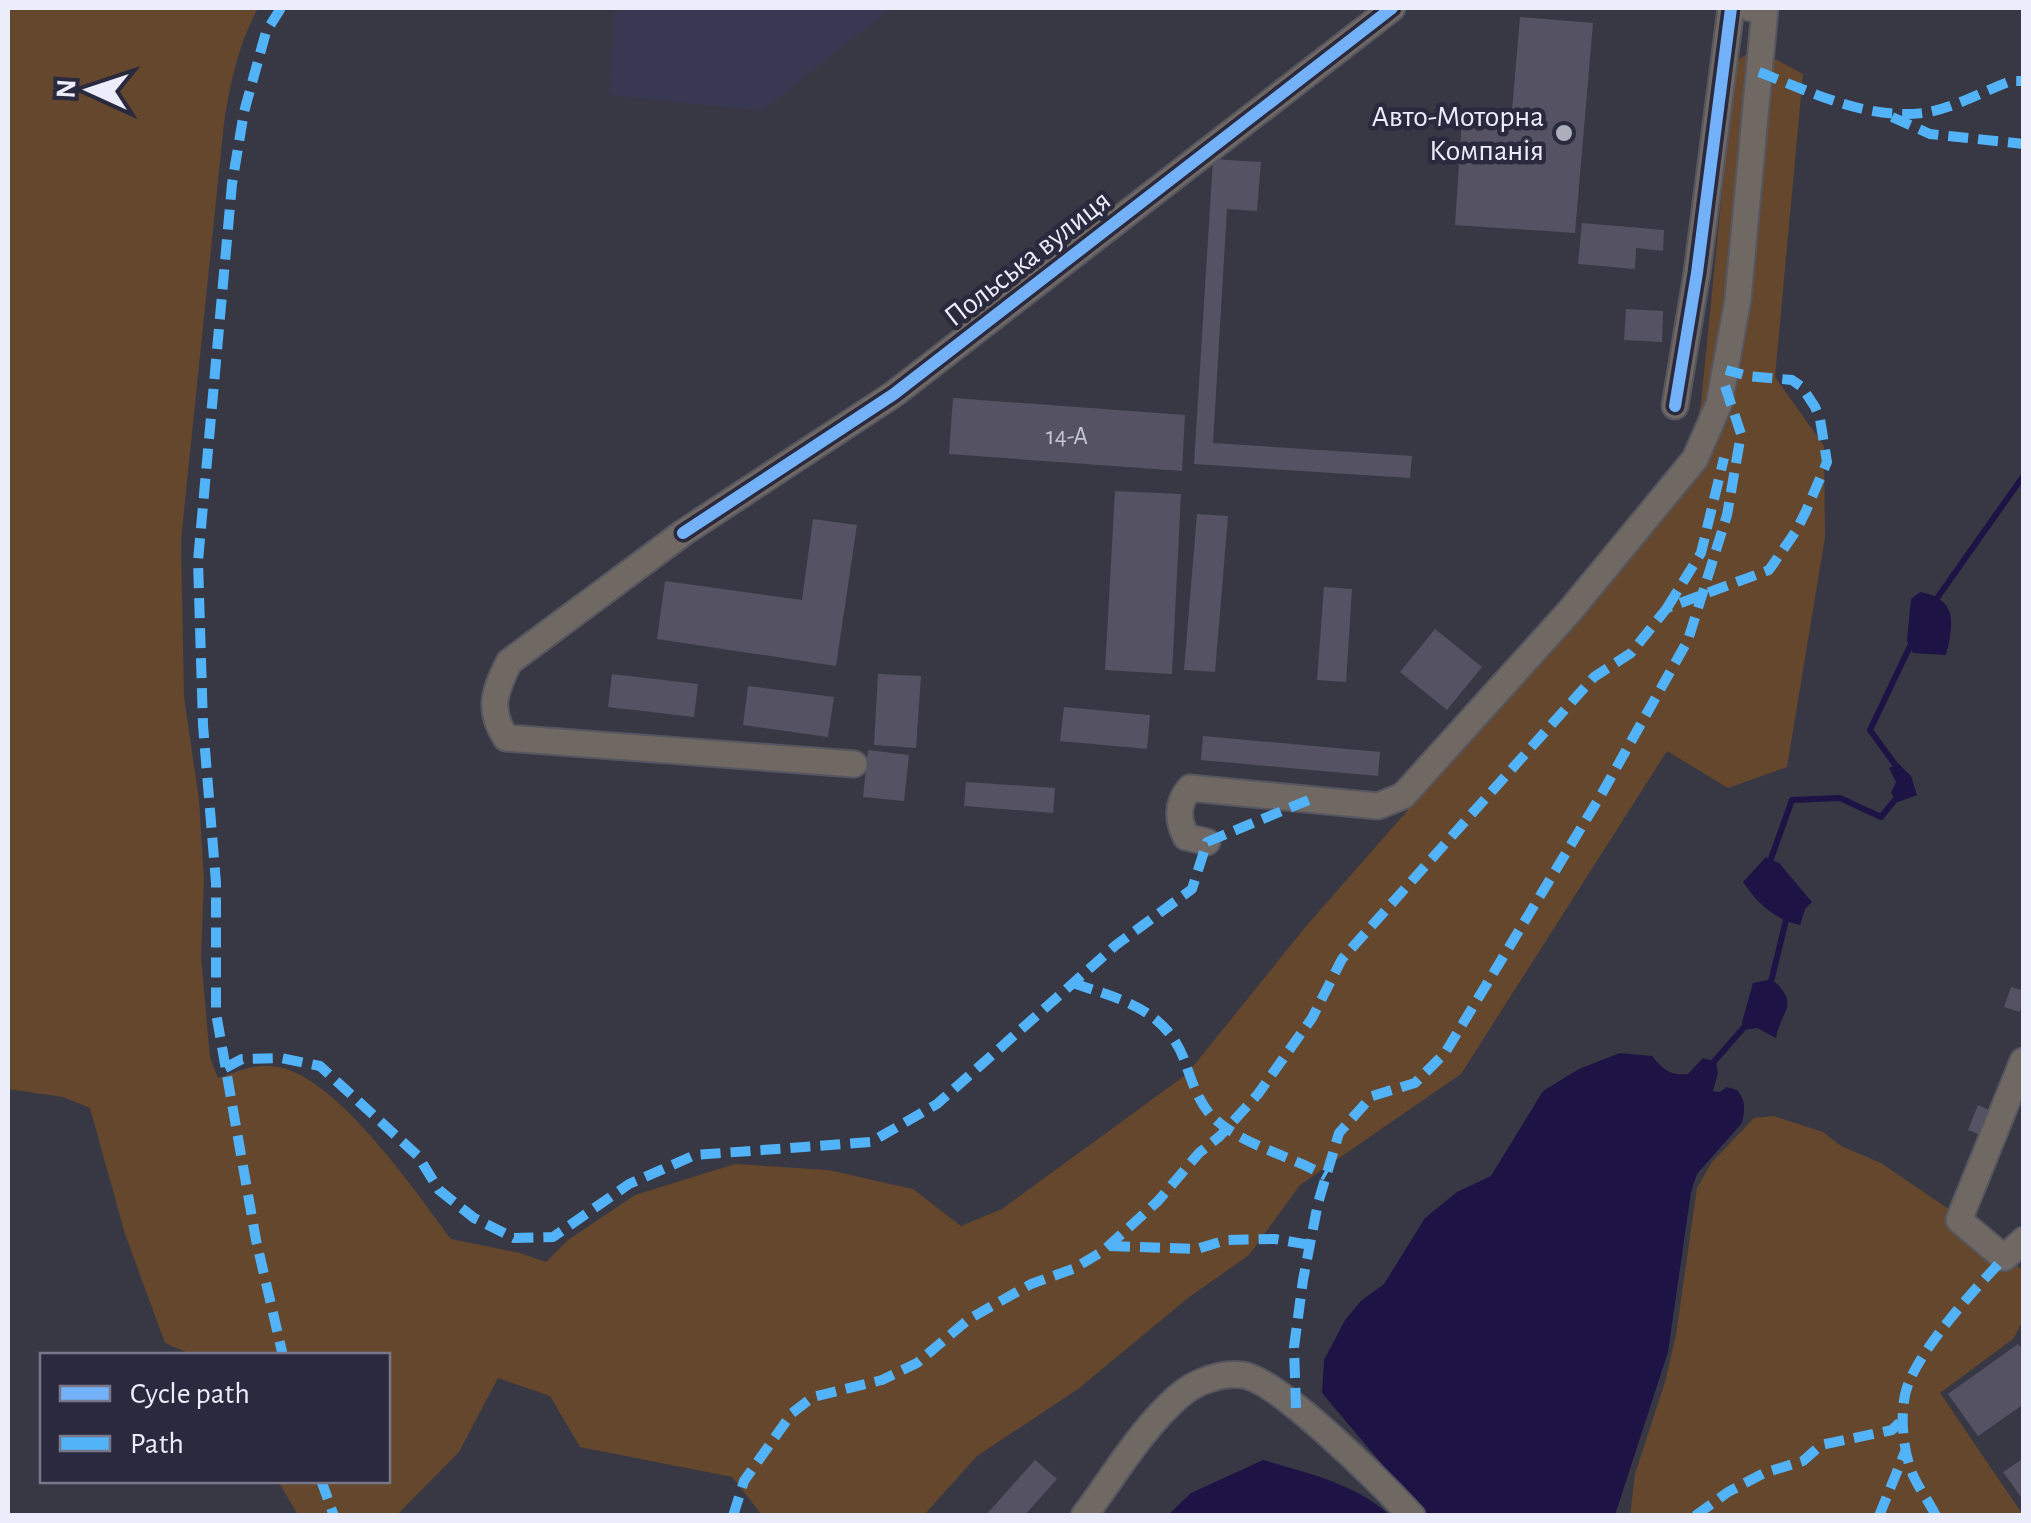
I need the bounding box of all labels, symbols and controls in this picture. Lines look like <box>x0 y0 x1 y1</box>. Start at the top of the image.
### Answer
north arrow <box>40 40 140 140</box>
text: N <box>53 78 82 99</box>
place label: Авто-Моторна Компанія <box>1371 102 1544 166</box>
marker: Авто-Моторна Компанія <box>1553 122 1575 144</box>
street label: Польська вулиця <box>939 185 1116 333</box>
house number: 14-А <box>1046 424 1088 449</box>
legend <box>40 1353 390 1483</box>
text: Cycle path <box>130 1379 250 1409</box>
text: Path <box>130 1429 184 1459</box>

